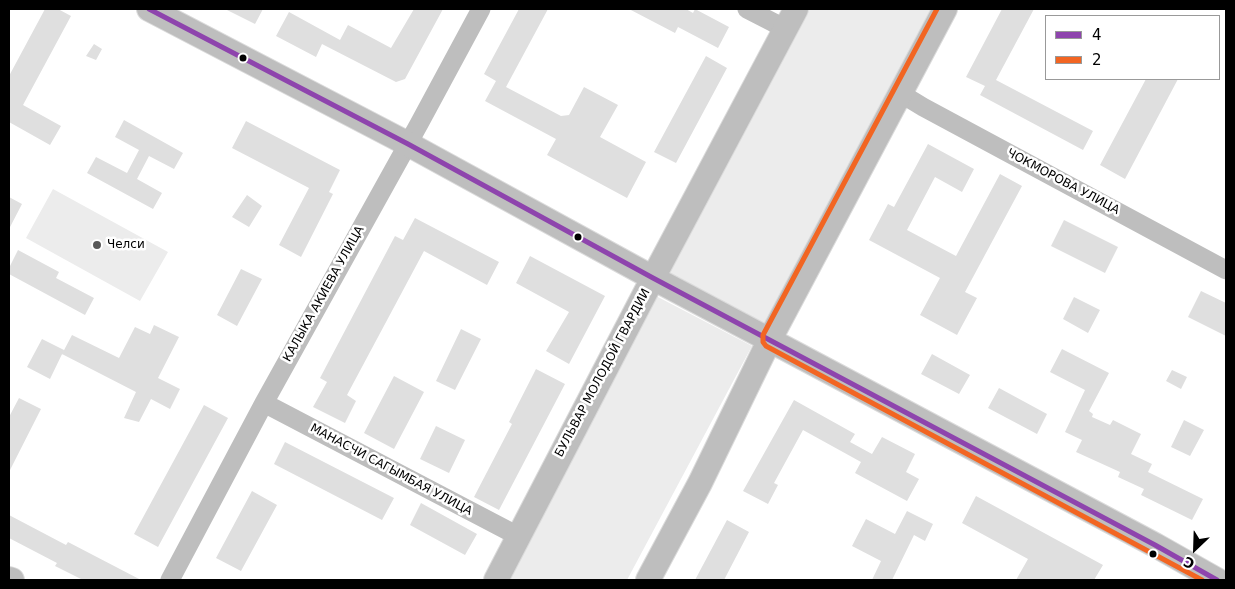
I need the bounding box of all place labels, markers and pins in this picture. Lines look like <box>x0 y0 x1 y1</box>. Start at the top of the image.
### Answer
unlabelled marker <box>238 53 248 63</box>
unlabelled marker <box>573 232 583 242</box>
place label: Челси <box>107 238 145 252</box>
marker: Челси <box>91 239 103 251</box>
unlabelled marker <box>1148 549 1158 559</box>

